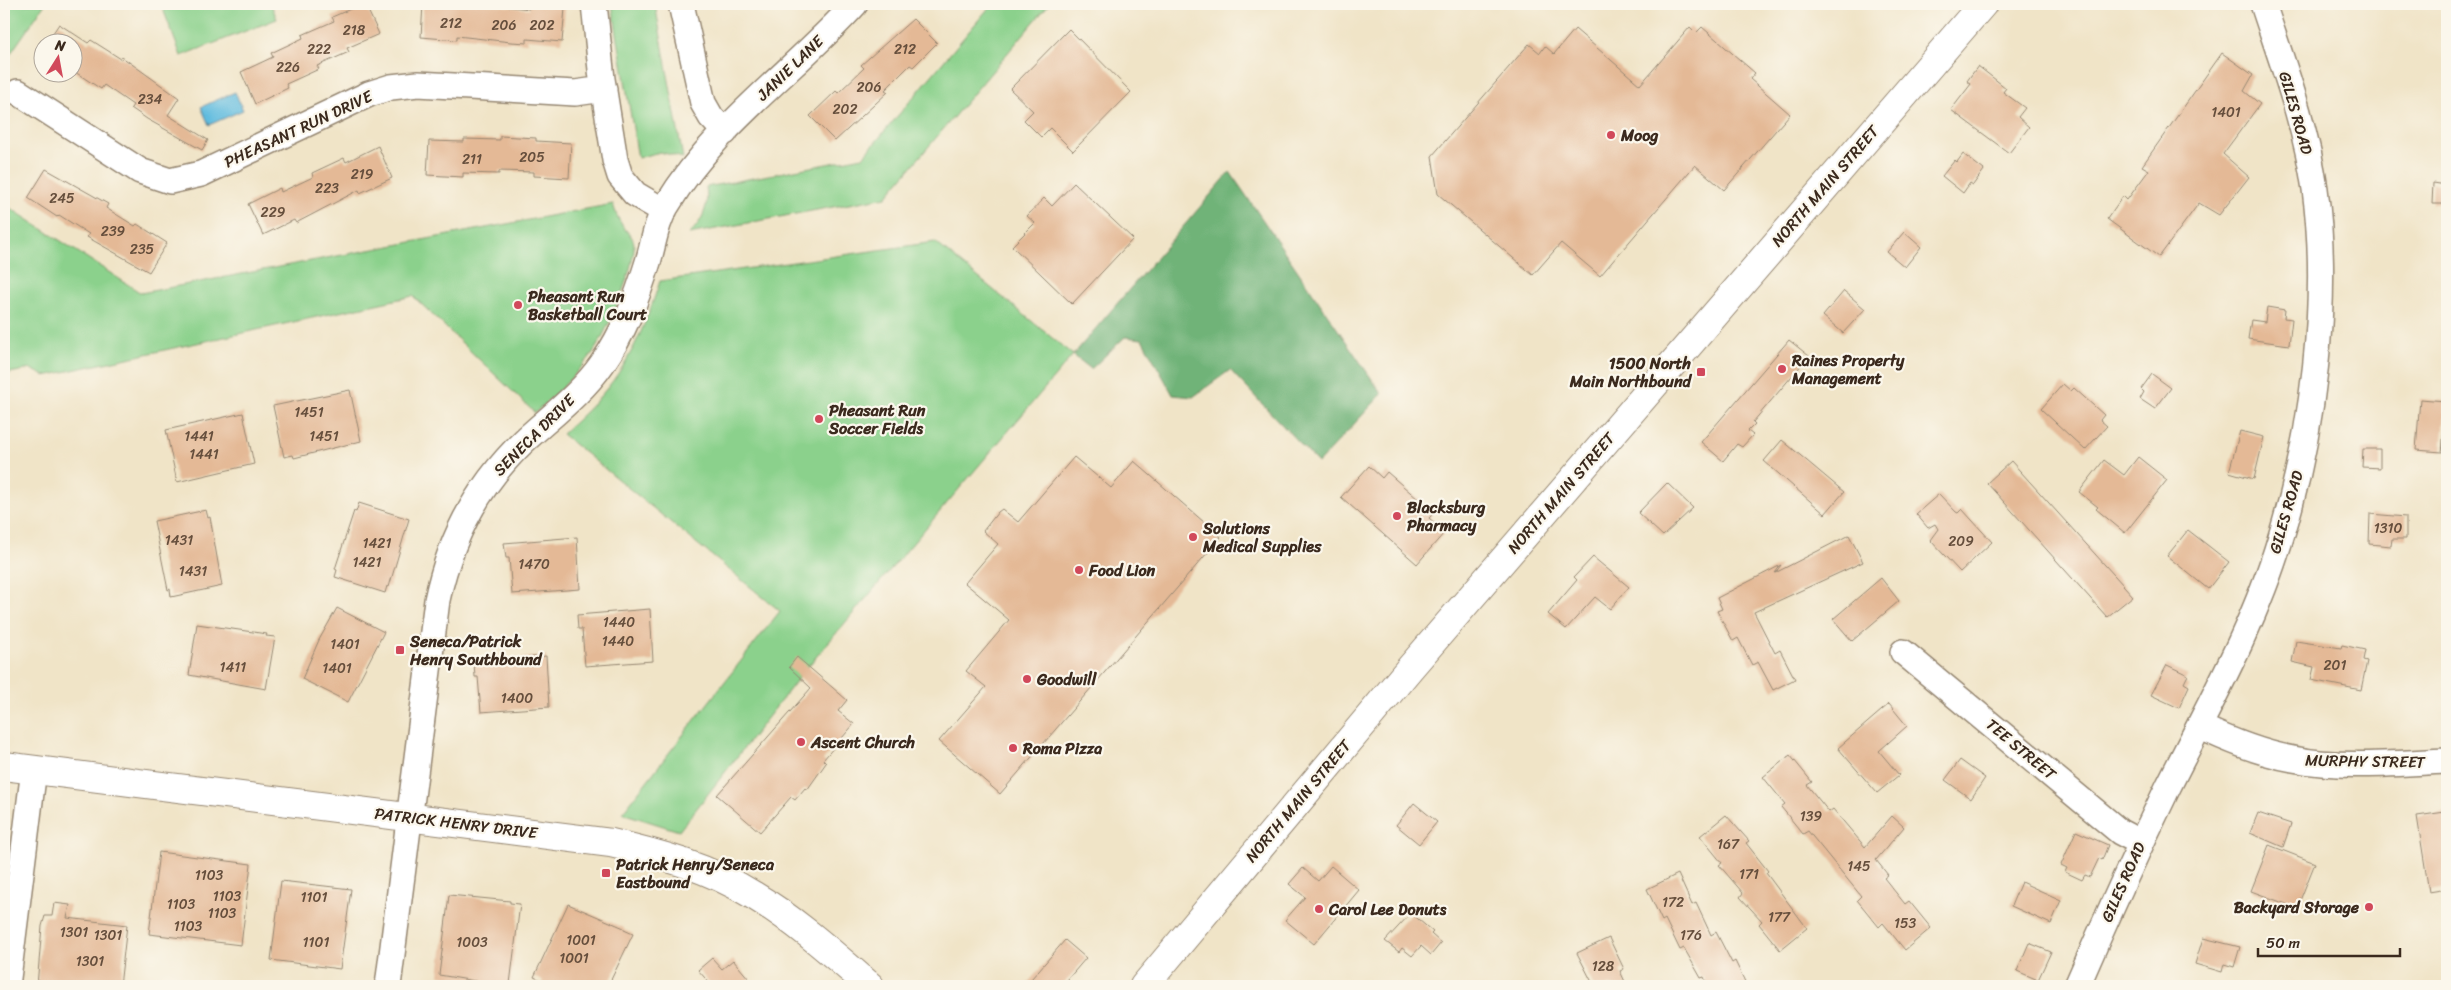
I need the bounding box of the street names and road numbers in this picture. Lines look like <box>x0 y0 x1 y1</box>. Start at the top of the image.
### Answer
street label: JANIE LANE <box>749 27 831 109</box>
street label: GILES ROAD <box>2270 68 2322 158</box>
street label: PHEASANT RUN DRIVE <box>219 81 378 176</box>
street label: NORTH MAIN STREET <box>1764 118 1887 254</box>
street label: SENECA DRIVE <box>486 386 583 483</box>
street label: NORTH MAIN STREET <box>1500 425 1623 561</box>
street label: GILES ROAD <box>2260 467 2312 557</box>
street label: TEE STREET <box>1979 711 2064 788</box>
street label: NORTH MAIN STREET <box>1237 732 1359 869</box>
street label: MURPHY STREET <box>2305 745 2426 777</box>
street label: PATRICK HENRY DRIVE <box>373 799 540 847</box>
street label: GILES ROAD <box>2092 837 2154 927</box>

